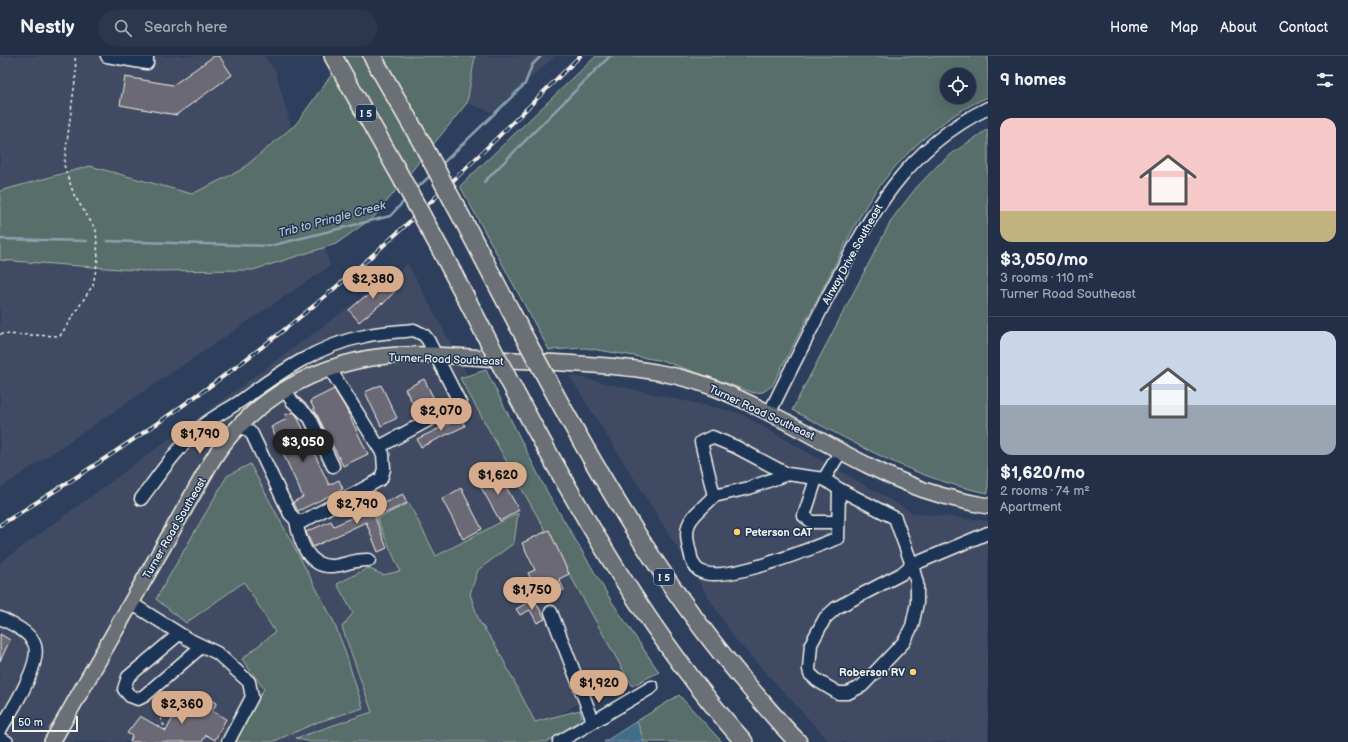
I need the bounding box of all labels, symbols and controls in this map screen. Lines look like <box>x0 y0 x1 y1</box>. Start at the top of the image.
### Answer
search box <box>98 10 378 46</box>
text: Nestly <box>20 16 74 39</box>
icon: search <box>112 17 134 39</box>
text: Search here <box>144 18 227 37</box>
text: Home <box>1110 19 1148 36</box>
text: Map <box>1170 19 1198 36</box>
text: About <box>1220 19 1257 36</box>
text: Contact <box>1279 19 1328 36</box>
map controls <box>940 68 976 104</box>
button: locate <box>940 68 976 104</box>
icon: filters <box>1314 69 1336 91</box>
text: 9 homes <box>1000 70 1066 90</box>
road number: I 5 <box>356 105 376 121</box>
icon: home <box>1132 144 1204 216</box>
water label: Trib to Pringle Creek <box>277 198 389 241</box>
street label: Airway Drive Southeast <box>819 201 886 307</box>
text: $3,050/mo <box>1000 250 1088 270</box>
pin: $2,380 <box>340 266 406 300</box>
text: 3 rooms · 110 m² <box>1000 270 1094 286</box>
text: $2,380 <box>352 271 394 287</box>
text: Turner Road Southeast <box>1000 286 1136 302</box>
street label: Turner Road Southeast <box>388 351 504 368</box>
icon: home <box>1132 357 1204 429</box>
street label: Turner Road Southeast <box>707 382 817 443</box>
pin: $2,070 <box>408 398 474 432</box>
text: $2,070 <box>420 403 462 419</box>
pin: $1,790 <box>167 421 233 455</box>
text: $1,790 <box>180 426 220 442</box>
pin: $3,050 <box>270 429 336 463</box>
text: $3,050 <box>282 434 324 450</box>
pin: $1,620 <box>465 462 531 496</box>
text: $1,620/mo <box>1000 463 1085 483</box>
text: $1,620 <box>478 467 518 483</box>
street label: Turner Road Southeast <box>140 475 209 581</box>
text: 2 rooms · 74 m² <box>1000 483 1090 499</box>
pin: $2,790 <box>324 491 390 525</box>
text: $2,790 <box>336 496 378 512</box>
text: Apartment <box>1000 499 1061 515</box>
place label: Peterson CAT <box>745 526 813 539</box>
marker: Peterson CAT <box>732 527 742 537</box>
road number: I 5 <box>654 569 674 585</box>
pin: $1,750 <box>499 577 565 611</box>
text: $1,750 <box>512 582 552 598</box>
place label: Roberson RV <box>839 666 905 679</box>
marker: Roberson RV <box>908 667 918 677</box>
pin: $1,920 <box>566 670 632 704</box>
text: $1,920 <box>579 675 619 691</box>
pin: $2,360 <box>149 691 215 725</box>
text: $2,360 <box>161 696 203 712</box>
scale bar <box>12 714 78 733</box>
text: 50 m <box>18 716 43 729</box>

